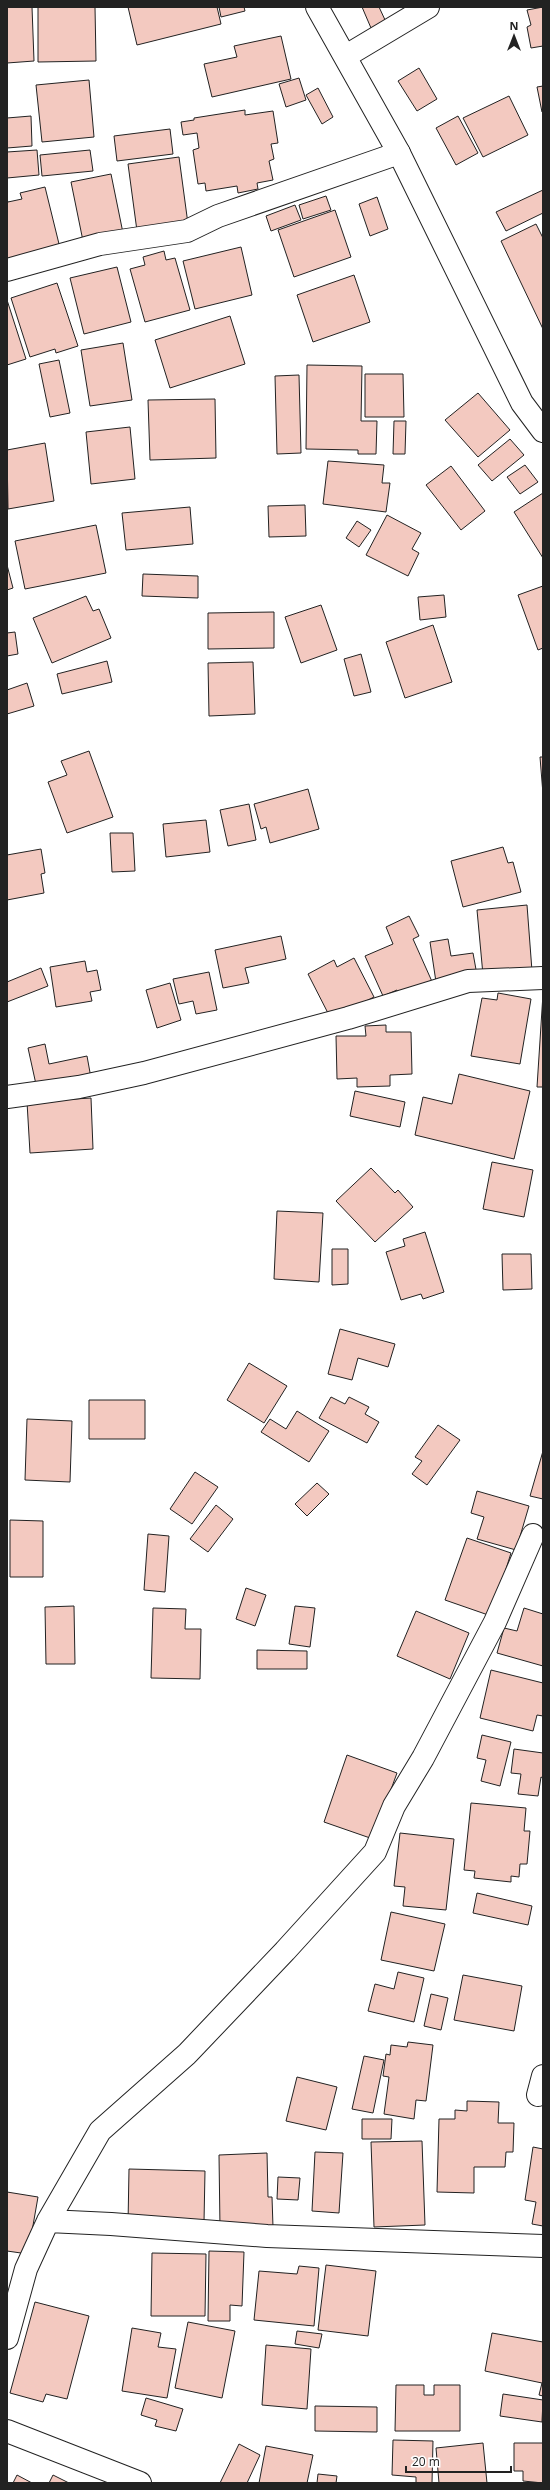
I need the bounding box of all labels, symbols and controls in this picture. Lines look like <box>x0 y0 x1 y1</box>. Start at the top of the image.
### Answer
north arrow <box>494 16 534 56</box>
text: N <box>510 18 518 33</box>
scale bar <box>406 2448 511 2474</box>
text: 20 m <box>412 2453 440 2470</box>

